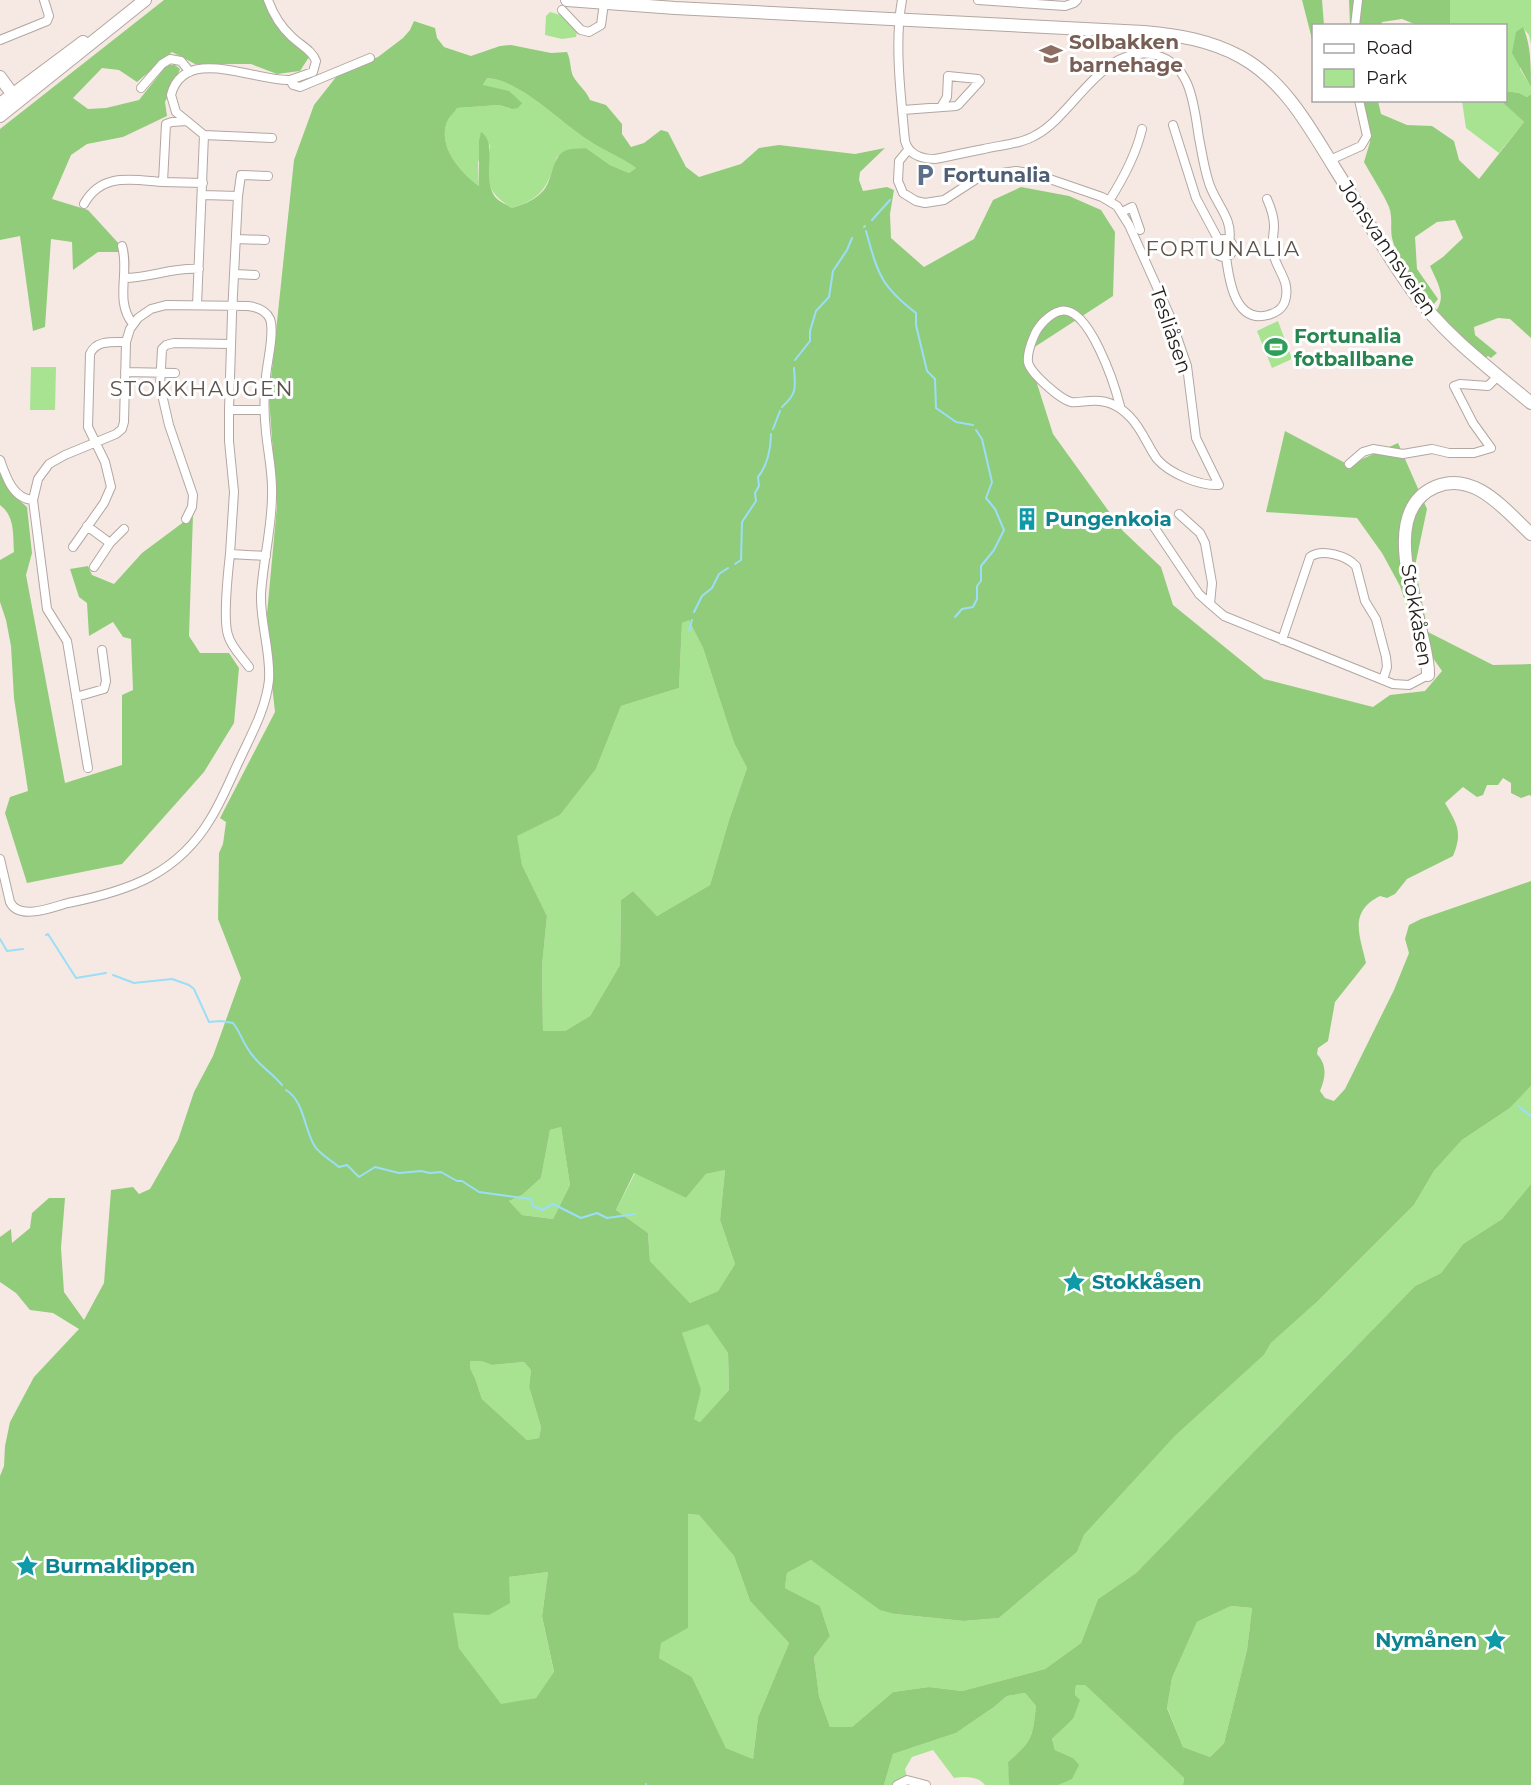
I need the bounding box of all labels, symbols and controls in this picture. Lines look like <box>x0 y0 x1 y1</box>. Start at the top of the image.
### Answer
legend <box>1312 24 1507 102</box>
place label: Solbakken barnehage <box>1069 30 1183 77</box>
text: Road <box>1366 37 1413 59</box>
school or university icon: Solbakken barnehage <box>1038 41 1064 67</box>
text: Park <box>1366 67 1407 89</box>
parking icon: Fortunalia <box>912 162 938 188</box>
place label: Fortunalia <box>943 163 1051 187</box>
street label: Jonsvannsveien <box>1333 175 1442 320</box>
district label: FORTUNALIA <box>1146 236 1301 261</box>
street label: Tesliåsen <box>1145 283 1197 377</box>
place label: Fortunalia fotballbane <box>1294 324 1414 371</box>
sports icon: Fortunalia fotballbane <box>1263 334 1289 360</box>
district label: STOKKHAUGEN <box>110 376 294 401</box>
building icon: Pungenkoia <box>1014 506 1040 532</box>
place label: Pungenkoia <box>1045 507 1172 531</box>
street label: Stokkåsen <box>1396 562 1438 668</box>
place icon: Stokkåsen <box>1061 1269 1087 1295</box>
place label: Stokkåsen <box>1092 1270 1202 1294</box>
place icon: Burmaklippen <box>14 1553 40 1579</box>
place label: Burmaklippen <box>45 1554 195 1578</box>
place icon: Nymånen <box>1482 1627 1508 1653</box>
place label: Nymånen <box>1375 1628 1477 1652</box>

